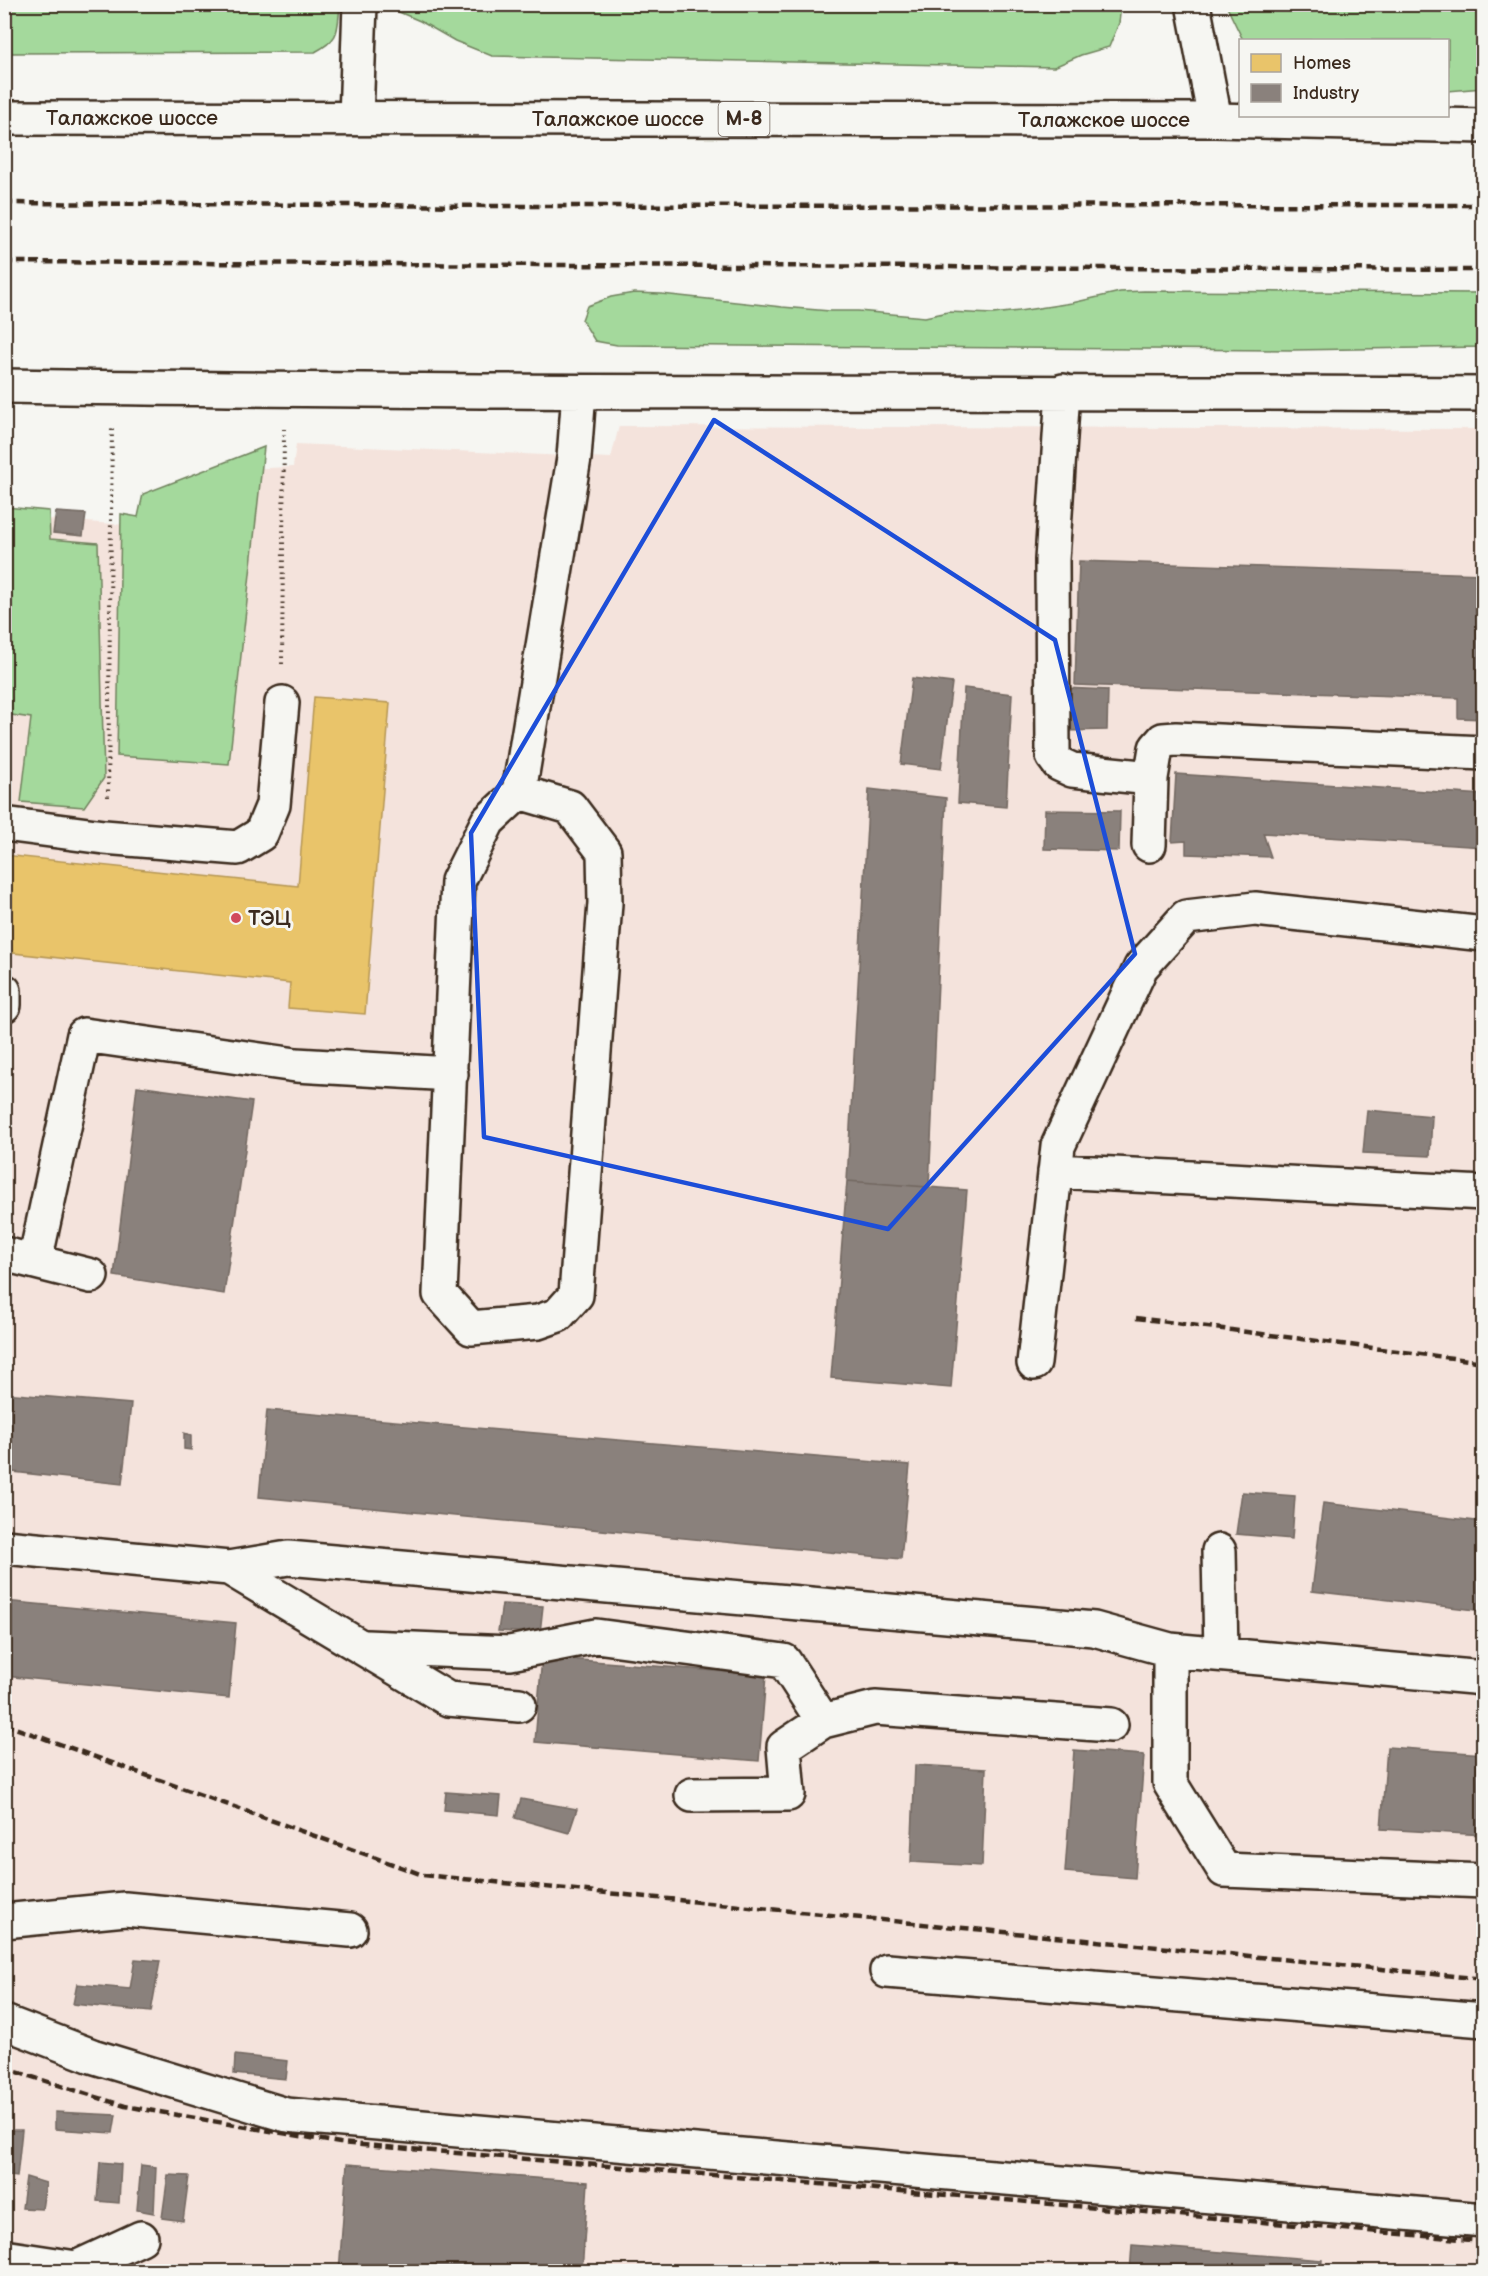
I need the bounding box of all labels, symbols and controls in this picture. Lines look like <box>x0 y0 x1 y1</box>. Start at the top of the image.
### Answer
legend <box>1239 39 1449 117</box>
text: Homes <box>1293 53 1351 74</box>
text: Industry <box>1293 83 1360 104</box>
road number: М-8 <box>718 102 770 136</box>
street label: Талажское шоссе <box>46 106 218 131</box>
street label: Талажское шоссе <box>532 107 704 132</box>
street label: Талажское шоссе <box>1018 108 1190 133</box>
place label: ТЭЦ <box>248 906 292 931</box>
marker: ТЭЦ <box>229 911 243 925</box>

